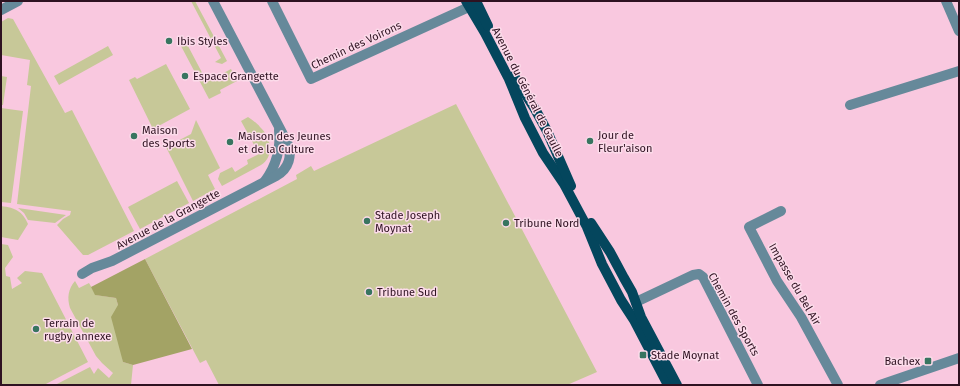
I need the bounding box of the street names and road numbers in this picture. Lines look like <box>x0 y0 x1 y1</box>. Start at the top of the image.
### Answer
street label: Chemin des Voirons <box>309 19 404 72</box>
street label: Avenue du Général de Gaulle <box>489 25 566 159</box>
street label: Avenue de la Grangette <box>114 187 222 252</box>
street label: Impasse du Bel Air <box>766 241 824 328</box>
street label: Chemin des Sports <box>705 270 762 358</box>

